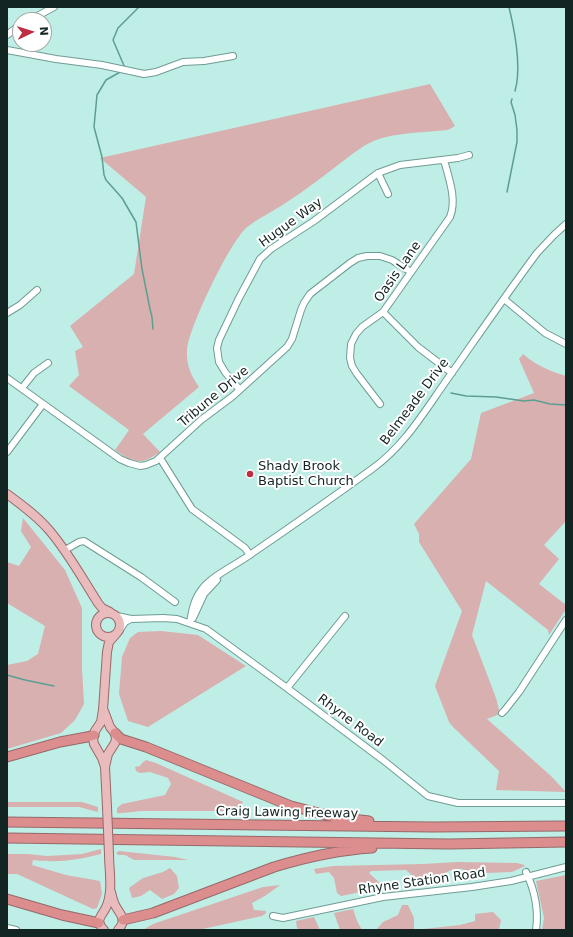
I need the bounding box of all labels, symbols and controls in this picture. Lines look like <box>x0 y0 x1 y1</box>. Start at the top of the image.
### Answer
north arrow <box>12 12 52 52</box>
text: N <box>37 26 50 36</box>
street label: Hugue Way <box>256 195 326 251</box>
street label: Oasis Lane <box>371 238 425 306</box>
street label: Belmeade Drive <box>377 356 453 448</box>
street label: Tribune Drive <box>176 363 252 431</box>
place label: Shady Brook Baptist Church <box>258 459 354 490</box>
marker: Shady Brook Baptist Church <box>245 469 255 479</box>
street label: Rhyne Road <box>314 691 386 751</box>
street label: Craig Lawing Freeway <box>216 804 358 822</box>
street label: Rhyne Station Road <box>357 865 487 899</box>

